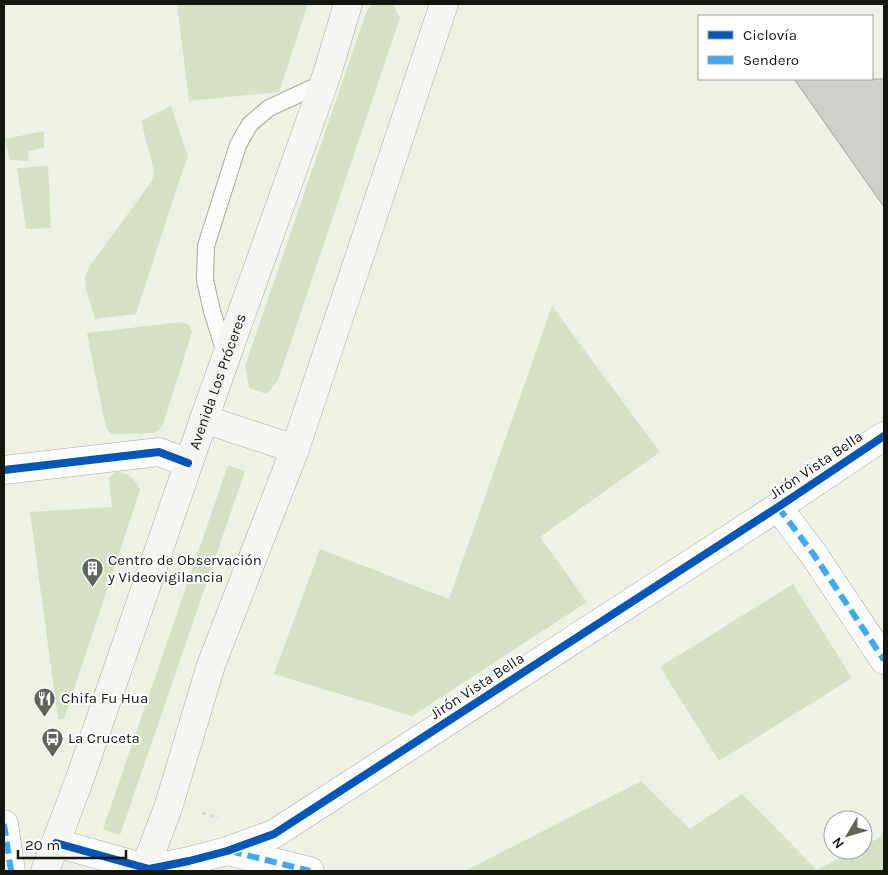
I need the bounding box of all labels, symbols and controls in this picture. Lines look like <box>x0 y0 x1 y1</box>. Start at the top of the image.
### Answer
legend <box>698 15 873 80</box>
text: Ciclovía <box>743 26 797 44</box>
text: Sendero <box>743 51 799 69</box>
street label: Avenida Los Próceres <box>185 311 250 452</box>
street label: Jirón Vista Bella <box>766 427 866 503</box>
place label: Centro de Observación y Videovigilancia <box>107 551 262 586</box>
building icon: Centro de Observación y Videovigilancia <box>80 557 104 588</box>
street label: Jirón Vista Bella <box>427 649 527 723</box>
restaurant icon: Chifa Fu Hua <box>33 686 57 717</box>
place label: Chifa Fu Hua <box>61 689 148 707</box>
bus stop icon: La Cruceta <box>40 726 64 757</box>
place label: La Cruceta <box>68 729 140 747</box>
north arrow <box>823 810 873 860</box>
scale bar <box>18 828 125 860</box>
text: N <box>828 834 848 852</box>
text: 20 m <box>25 836 60 854</box>

